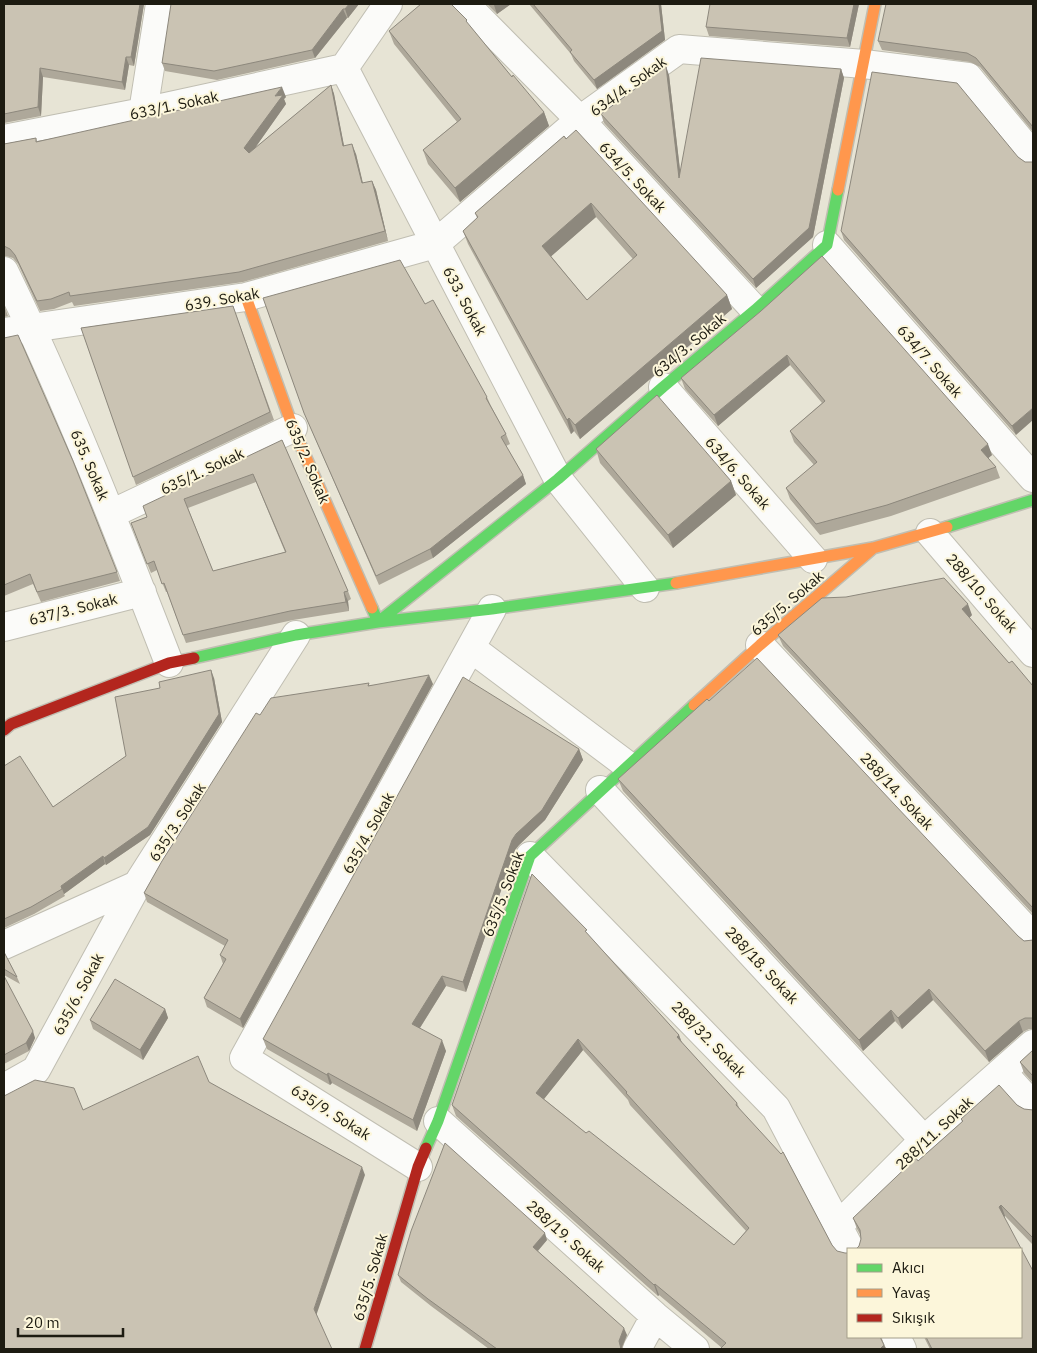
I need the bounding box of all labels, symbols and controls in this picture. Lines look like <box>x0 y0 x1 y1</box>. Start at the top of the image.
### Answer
street label: 634/4. Sokak <box>586 52 670 120</box>
street label: 633/1. Sokak <box>128 86 220 124</box>
street label: 634/5. Sokak <box>595 138 671 217</box>
street label: 633. Sokak <box>439 263 491 339</box>
street label: 639. Sokak <box>183 283 261 315</box>
street label: 634/3. Sokak <box>648 309 730 381</box>
street label: 634/7. Sokak <box>893 321 967 401</box>
street label: 635/2. Sokak <box>282 416 334 506</box>
street label: 635. Sokak <box>67 427 114 504</box>
street label: 634/6. Sokak <box>701 433 775 513</box>
street label: 635/1. Sokak <box>157 443 247 499</box>
street label: 288/10. Sokak <box>942 549 1022 637</box>
street label: 635/5. Sokak <box>747 566 827 640</box>
street label: 637/3. Sokak <box>27 589 119 629</box>
street label: 288/14. Sokak <box>856 748 938 834</box>
street label: 635/3. Sokak <box>144 779 210 865</box>
street label: 635/4. Sokak <box>338 789 398 877</box>
street label: 635/5. Sokak <box>478 848 528 940</box>
street label: 288/18. Sokak <box>721 922 803 1008</box>
street label: 635/6. Sokak <box>48 950 108 1038</box>
street label: 288/32. Sokak <box>668 997 750 1081</box>
street label: 635/9. Sokak <box>288 1080 374 1144</box>
street label: 288/11. Sokak <box>891 1092 977 1174</box>
street label: 288/19. Sokak <box>523 1196 609 1276</box>
street label: 635/5. Sokak <box>348 1231 392 1323</box>
legend <box>847 1248 1022 1338</box>
text: Akıcı <box>892 1258 925 1277</box>
text: Yavaş <box>892 1283 931 1302</box>
scale bar <box>18 1306 122 1338</box>
text: Sıkışık <box>892 1308 935 1327</box>
text: 20 m <box>25 1313 60 1332</box>

